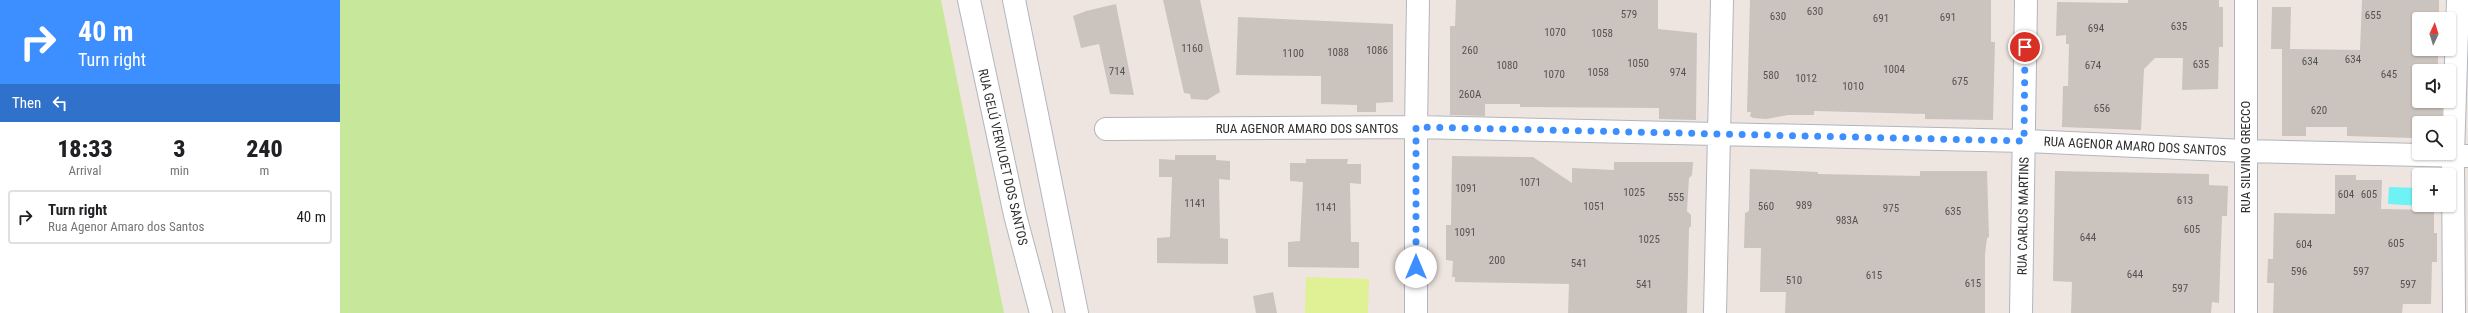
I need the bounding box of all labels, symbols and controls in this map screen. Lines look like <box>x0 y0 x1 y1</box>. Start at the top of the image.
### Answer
house number: 630 <box>1807 5 1823 18</box>
house number: 579 <box>1621 8 1637 21</box>
house number: 655 <box>2365 9 2381 22</box>
house number: 630 <box>1770 10 1786 23</box>
house number: 691 <box>1940 11 1956 24</box>
house number: 691 <box>1873 12 1889 25</box>
north arrow <box>2412 12 2456 56</box>
map controls <box>2412 12 2456 212</box>
text: 40 m <box>78 15 134 48</box>
icon: right <box>12 16 64 68</box>
house number: 635 <box>2171 20 2187 33</box>
house number: 694 <box>2088 22 2105 35</box>
house number: 1070 <box>1544 26 1566 39</box>
house number: 1058 <box>1591 27 1613 40</box>
pin <box>2008 30 2042 64</box>
icon: arrive <box>2014 36 2036 58</box>
house number: 1160 <box>1181 42 1203 55</box>
house number: 1086 <box>1366 44 1388 57</box>
house number: 260 <box>1462 44 1478 57</box>
house number: 1088 <box>1327 46 1349 59</box>
house number: 1100 <box>1282 47 1304 60</box>
text: Turn right <box>78 49 146 70</box>
house number: 634 <box>2345 53 2362 66</box>
house number: 634 <box>2302 55 2319 68</box>
house number: 1050 <box>1627 57 1649 70</box>
house number: 635 <box>2193 58 2209 71</box>
house number: 1080 <box>1496 59 1518 72</box>
house number: 674 <box>2085 59 2102 72</box>
house number: 1004 <box>1883 63 1905 76</box>
button: sound <box>2412 64 2456 108</box>
house number: 714 <box>1109 65 1126 78</box>
house number: 1058 <box>1587 66 1609 79</box>
house number: 974 <box>1670 66 1687 79</box>
street label: RUA GELÚ VERVLOET DOS SANTOS <box>975 67 1031 247</box>
house number: 1070 <box>1543 68 1565 81</box>
house number: 645 <box>2381 68 2397 81</box>
house number: 580 <box>1763 69 1779 82</box>
house number: 1012 <box>1795 72 1817 85</box>
house number: 675 <box>1952 75 1968 88</box>
house number: 1010 <box>1842 80 1864 93</box>
house number: 260A <box>1459 88 1482 101</box>
icon: left <box>49 92 71 114</box>
text: Then <box>12 94 41 112</box>
street label: RUA SILVINO GRECCO <box>2238 101 2253 213</box>
house number: 656 <box>2094 102 2110 115</box>
house number: 620 <box>2311 104 2327 117</box>
button: search <box>2412 116 2456 160</box>
street label: RUA AGENOR AMARO DOS SANTOS <box>1216 121 1399 136</box>
street label: RUA AGENOR AMARO DOS SANTOS <box>2043 134 2227 158</box>
text: 18:33 <box>57 135 113 163</box>
text: 3 <box>173 135 186 163</box>
text: 240 <box>246 135 283 163</box>
street label: RUA CARLOS MARTINS <box>2014 157 2032 275</box>
text: Arrival <box>68 163 102 178</box>
text: min <box>170 163 189 178</box>
text: m <box>260 163 269 178</box>
button: + <box>2412 168 2456 212</box>
house number: 1071 <box>1519 176 1541 189</box>
house number: 1091 <box>1455 182 1477 195</box>
house number: 1025 <box>1623 186 1645 199</box>
house number: 604 <box>2338 188 2355 201</box>
house number: 605 <box>2361 188 2377 201</box>
house number: 555 <box>1668 191 1684 204</box>
house number: 613 <box>2177 194 2193 207</box>
house number: 1141 <box>1184 197 1206 210</box>
house number: 989 <box>1796 199 1812 212</box>
house number: 1051 <box>1583 200 1605 213</box>
house number: 560 <box>1758 200 1774 213</box>
text: Turn right <box>48 201 107 219</box>
house number: 1141 <box>1315 201 1337 214</box>
house number: 975 <box>1883 202 1899 215</box>
house number: 635 <box>1945 205 1961 218</box>
icon: right <box>14 206 36 228</box>
text: 40 m <box>296 208 326 226</box>
house number: 983A <box>1836 214 1859 227</box>
text: Rua Agenor Amaro dos Santos <box>48 219 204 234</box>
house number: 605 <box>2184 223 2200 236</box>
house number: 1091 <box>1454 226 1476 239</box>
house number: 644 <box>2080 231 2097 244</box>
house number: 1025 <box>1638 233 1660 246</box>
house number: 605 <box>2388 237 2404 250</box>
house number: 604 <box>2296 238 2313 251</box>
position arrow <box>1395 246 1437 288</box>
house number: 200 <box>1489 254 1505 267</box>
house number: 541 <box>1571 257 1587 270</box>
house number: 596 <box>2291 265 2307 278</box>
house number: 597 <box>2353 265 2369 278</box>
house number: 644 <box>2127 268 2144 281</box>
house number: 615 <box>1866 269 1882 282</box>
house number: 510 <box>1786 274 1802 287</box>
house number: 615 <box>1965 277 1981 290</box>
house number: 541 <box>1636 278 1652 291</box>
house number: 597 <box>2400 278 2416 291</box>
house number: 597 <box>2172 282 2188 295</box>

